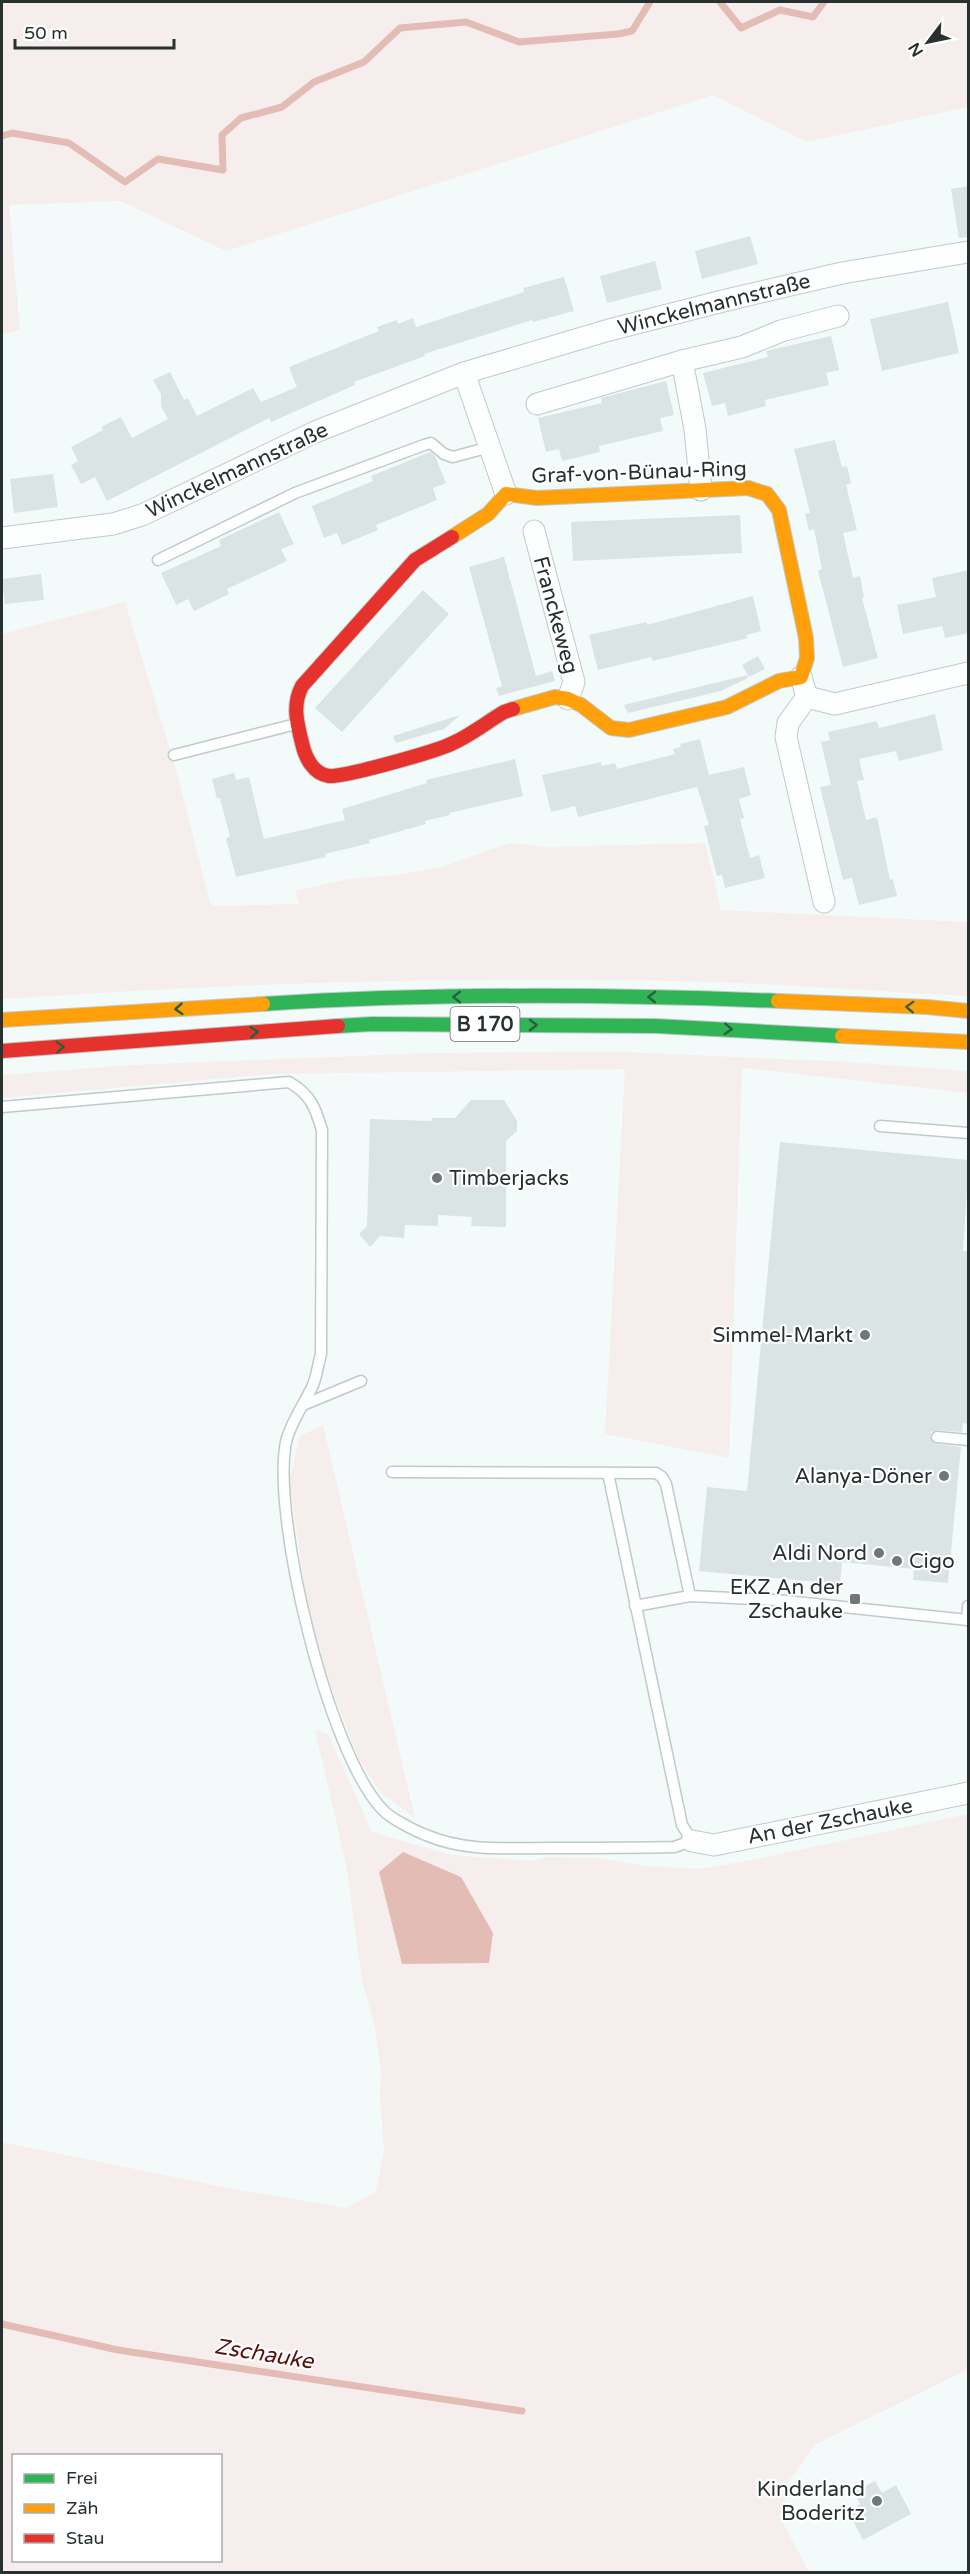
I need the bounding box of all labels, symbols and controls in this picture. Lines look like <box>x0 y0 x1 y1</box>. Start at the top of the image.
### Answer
scale bar <box>15 12 174 50</box>
north arrow <box>898 12 958 72</box>
text: 50 m <box>24 22 68 44</box>
text: N <box>904 39 928 60</box>
street label: Winckelmannstraße <box>615 268 813 341</box>
street label: Winckelmannstraße <box>142 417 332 524</box>
street label: Graf-von-Bünau-Ring <box>531 456 747 489</box>
street label: Franckeweg <box>528 554 583 677</box>
one-way arrow <box>453 991 462 1003</box>
one-way arrow <box>648 991 657 1003</box>
one-way arrow <box>906 1000 915 1013</box>
one-way arrow <box>174 1003 183 1016</box>
road number: B 170 <box>450 1007 520 1041</box>
one-way arrow <box>529 1019 538 1031</box>
one-way arrow <box>723 1023 732 1036</box>
one-way arrow <box>250 1026 259 1039</box>
one-way arrow <box>55 1040 64 1053</box>
place label: Timberjacks <box>449 1166 569 1191</box>
marker: Timberjacks <box>430 1171 444 1185</box>
place label: Simmel-Markt <box>712 1323 853 1348</box>
marker: Simmel-Markt <box>858 1328 872 1342</box>
place label: Alanya-Döner <box>794 1464 932 1489</box>
marker: Alanya-Döner <box>937 1469 951 1483</box>
place label: Aldi Nord <box>772 1541 867 1566</box>
marker: Aldi Nord <box>872 1546 886 1560</box>
place label: Cigo <box>909 1549 955 1574</box>
marker: Cigo <box>890 1554 904 1568</box>
place label: EKZ An der Zschauke <box>730 1575 843 1624</box>
marker: EKZ An der Zschauke <box>848 1592 862 1606</box>
street label: An der Zschauke <box>745 1793 915 1850</box>
water label: Zschauke <box>213 2333 317 2375</box>
legend <box>12 2454 222 2562</box>
text: Frei <box>66 2467 98 2489</box>
place label: Kinderland Boderitz <box>757 2477 865 2526</box>
marker: Kinderland Boderitz <box>870 2494 884 2508</box>
text: Zäh <box>66 2497 99 2519</box>
text: Stau <box>66 2527 105 2549</box>

